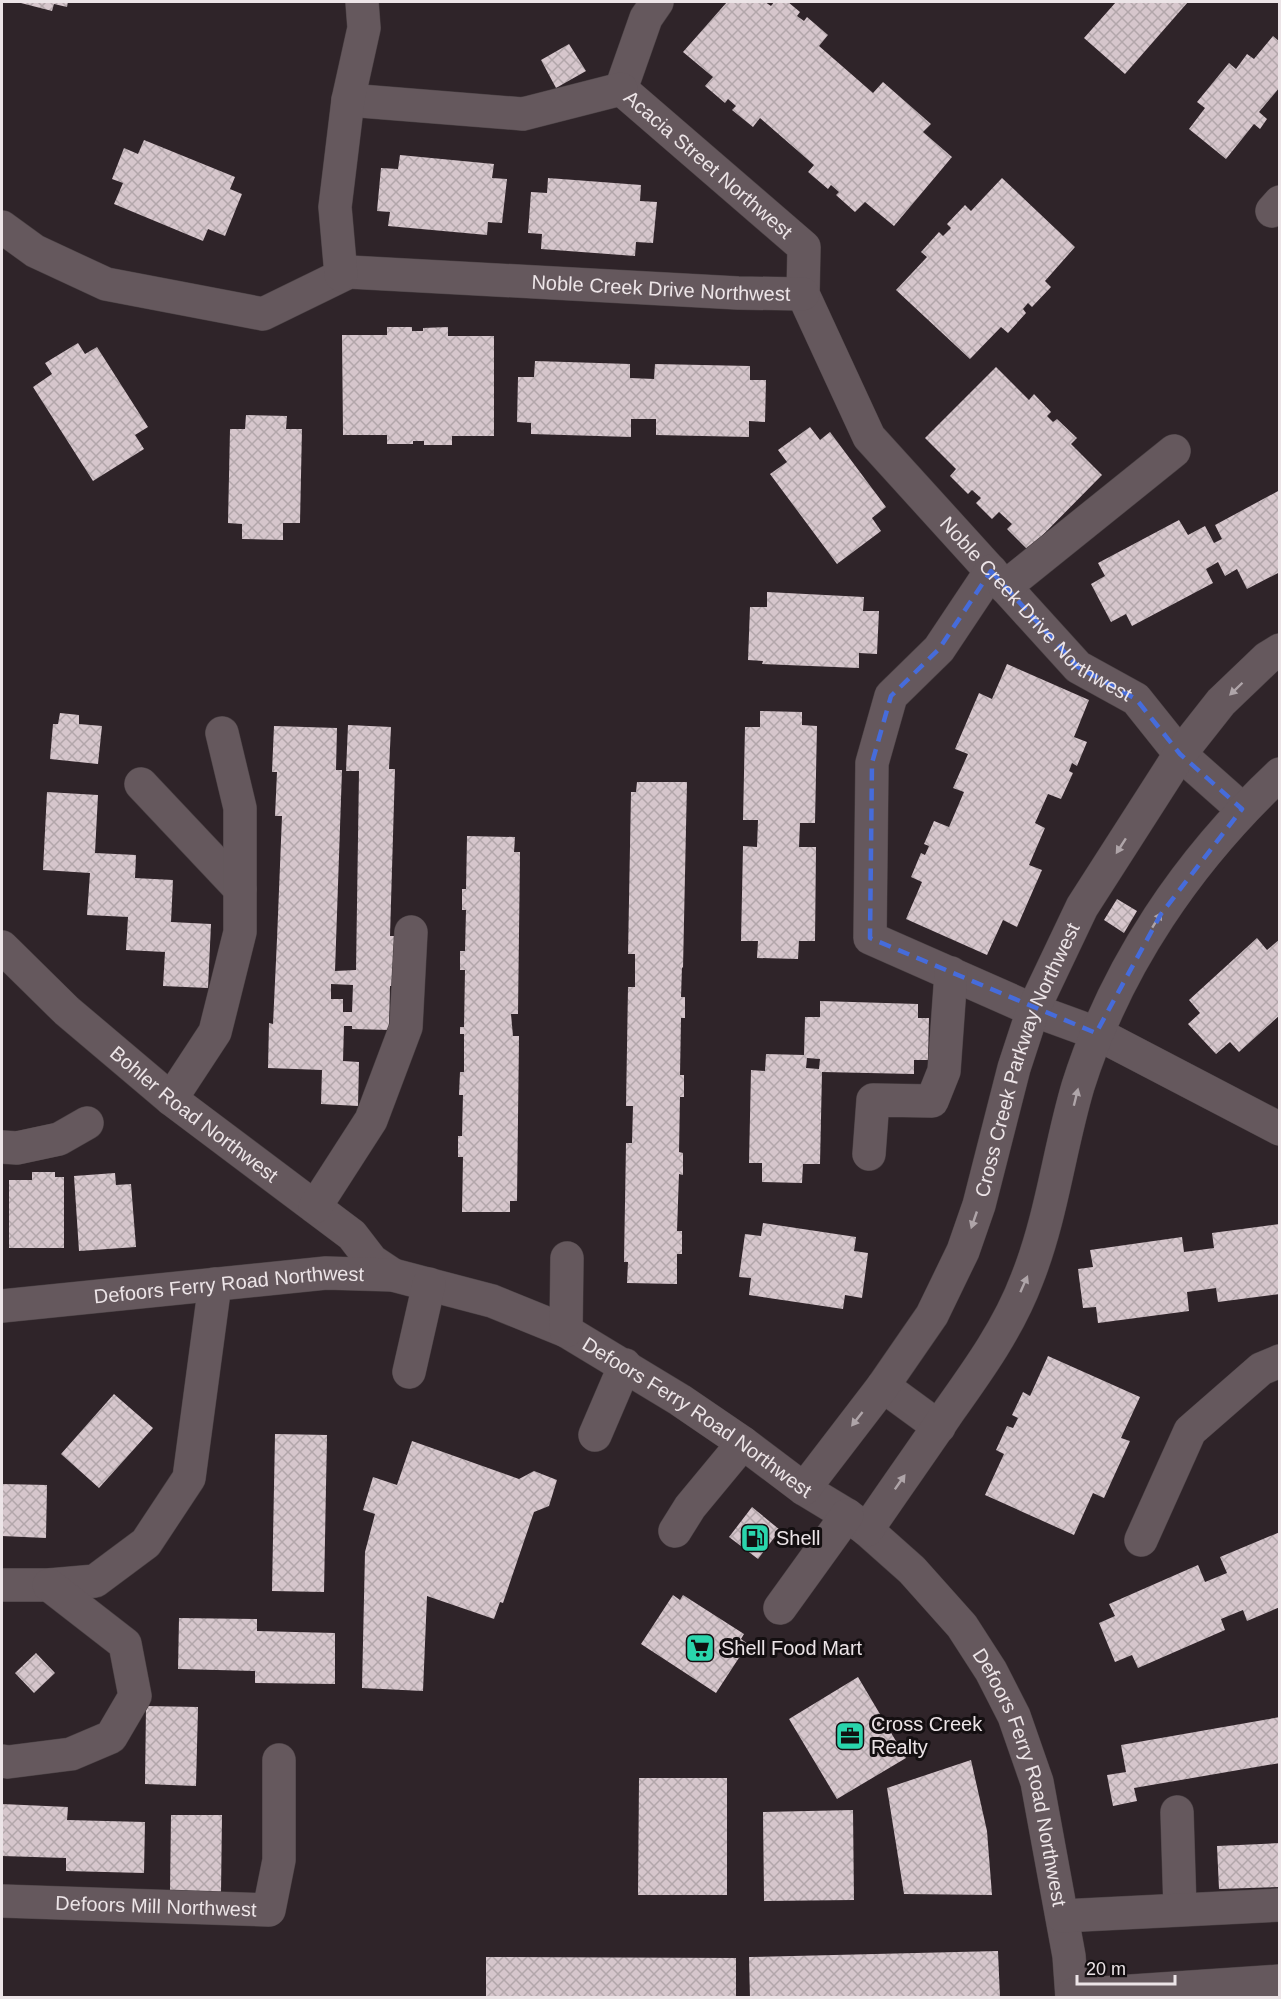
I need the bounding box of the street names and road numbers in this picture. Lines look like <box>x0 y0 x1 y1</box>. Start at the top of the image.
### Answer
street label: Acacia Street Northwest <box>620 86 797 243</box>
street label: Noble Creek Drive Northwest <box>531 271 791 305</box>
street label: Noble Creek Drive Northwest <box>936 512 1136 706</box>
street label: Cross Creek Parkway Northwest <box>970 919 1084 1199</box>
street label: Bohler Road Northwest <box>106 1042 283 1187</box>
street label: Defoors Ferry Road Northwest <box>93 1262 365 1308</box>
street label: Defoors Ferry Road Northwest <box>579 1333 816 1502</box>
street label: Defoors Ferry Road Northwest <box>968 1644 1071 1909</box>
street label: Defoors Mill Northwest <box>55 1892 257 1921</box>

